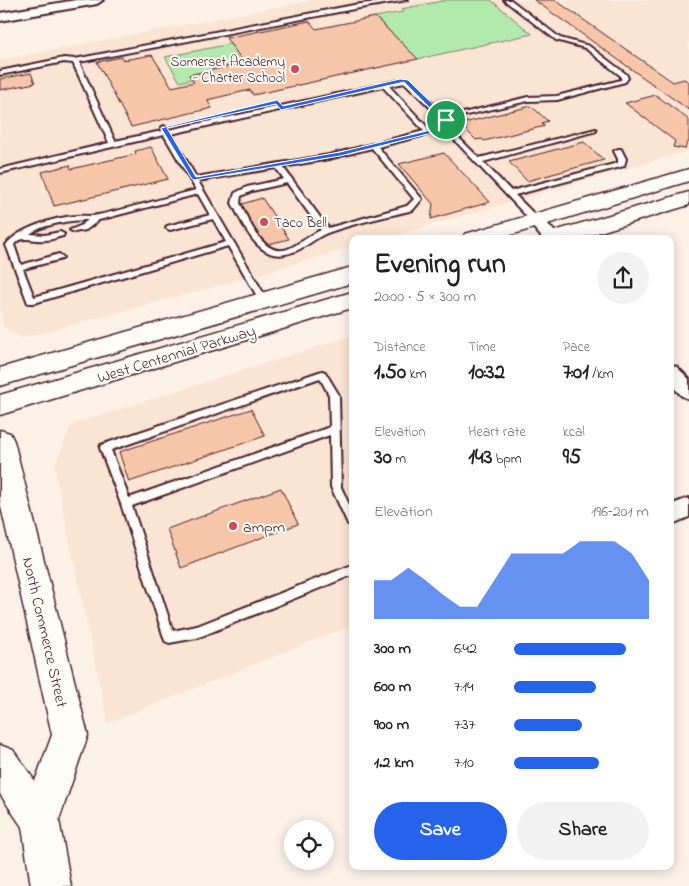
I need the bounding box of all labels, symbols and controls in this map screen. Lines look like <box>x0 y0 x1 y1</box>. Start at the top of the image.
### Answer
place label: Somerset Academy - Charter School <box>170 52 285 89</box>
marker: Somerset Academy - Charter School <box>289 63 301 75</box>
pin <box>425 99 467 141</box>
icon: arrive <box>432 106 460 134</box>
place label: Taco Bell <box>274 213 327 234</box>
marker: Taco Bell <box>258 216 270 228</box>
text: Evening run <box>374 245 506 286</box>
button: share <box>597 252 649 304</box>
text: 20:00 · 5 × 300 m <box>374 285 476 309</box>
street label: West Centennial Parkway <box>94 319 259 390</box>
text: Distance <box>374 337 426 358</box>
text: Time <box>468 337 496 358</box>
text: Pace <box>563 337 590 358</box>
text: 1.50 <box>374 358 406 388</box>
text: 10:32 <box>468 358 505 388</box>
text: 7:01 <box>563 358 589 388</box>
text: km <box>406 364 427 385</box>
text: /km <box>589 364 614 385</box>
text: Elevation <box>374 422 425 443</box>
text: Heart rate <box>468 422 526 443</box>
text: kcal <box>563 422 585 443</box>
text: 30 <box>374 443 392 473</box>
text: 143 <box>468 443 492 473</box>
text: 95 <box>563 443 581 473</box>
text: m <box>392 449 406 470</box>
text: bpm <box>492 449 522 470</box>
text: Elevation <box>374 500 433 524</box>
text: 196–201 m <box>591 500 649 524</box>
place label: ampm <box>243 516 285 540</box>
marker: ampm <box>227 520 239 532</box>
street label: North Commerce Street <box>15 555 73 711</box>
text: 300 m <box>374 637 411 661</box>
text: 6:42 <box>454 637 477 661</box>
text: 600 m <box>374 675 411 699</box>
text: 7:14 <box>454 675 474 699</box>
text: 900 m <box>374 713 409 737</box>
text: 7:37 <box>454 713 475 737</box>
text: 1.2 km <box>374 751 414 775</box>
text: 7:10 <box>454 751 474 775</box>
button: Save <box>374 802 507 860</box>
button: Share <box>517 802 649 860</box>
map controls <box>284 820 334 870</box>
button: locate <box>284 820 334 870</box>

